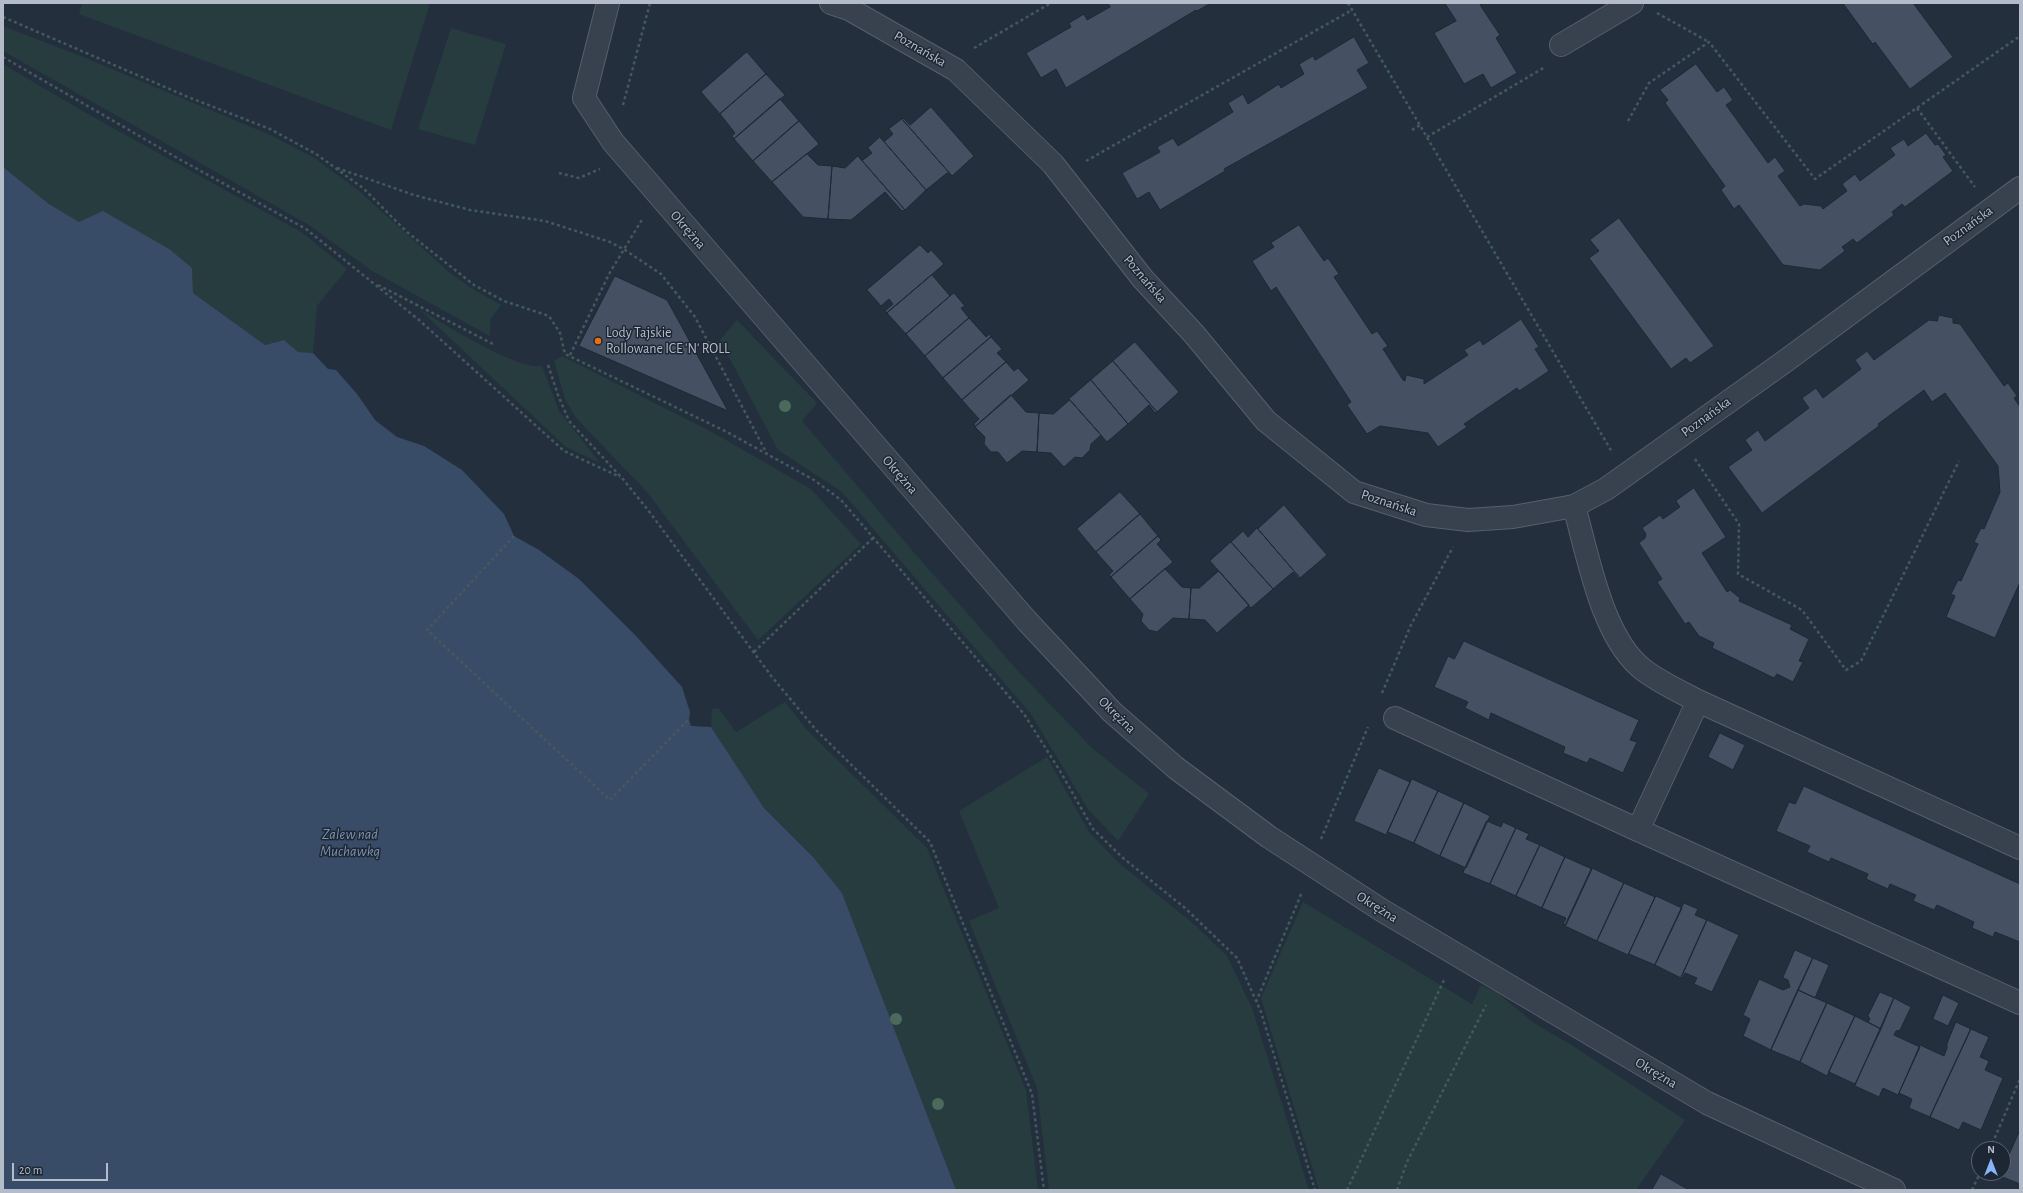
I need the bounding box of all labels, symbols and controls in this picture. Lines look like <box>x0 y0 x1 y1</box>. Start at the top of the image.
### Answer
street label: Poznańska <box>891 27 949 71</box>
street label: Poznańska <box>1940 202 1996 250</box>
street label: Okrężna <box>667 207 709 253</box>
street label: Poznańska <box>1120 252 1170 306</box>
place label: Lody Tajskie Rollowane ICE 'N' ROLL <box>606 325 730 358</box>
marker: Lody Tajskie Rollowane ICE 'N' ROLL <box>593 336 603 346</box>
street label: Poznańska <box>1678 393 1734 441</box>
street label: Okrężna <box>879 452 921 498</box>
street label: Poznańska <box>1359 486 1419 520</box>
street label: Okrężna <box>1095 693 1139 737</box>
water label: Zalew nad Muchawką <box>320 825 380 860</box>
street label: Okrężna <box>1353 888 1401 926</box>
street label: Okrężna <box>1632 1054 1680 1092</box>
north arrow <box>1971 1141 2011 1181</box>
text: N <box>1987 1144 1995 1155</box>
scale bar <box>14 1155 110 1181</box>
text: 20 m <box>19 1164 42 1176</box>

